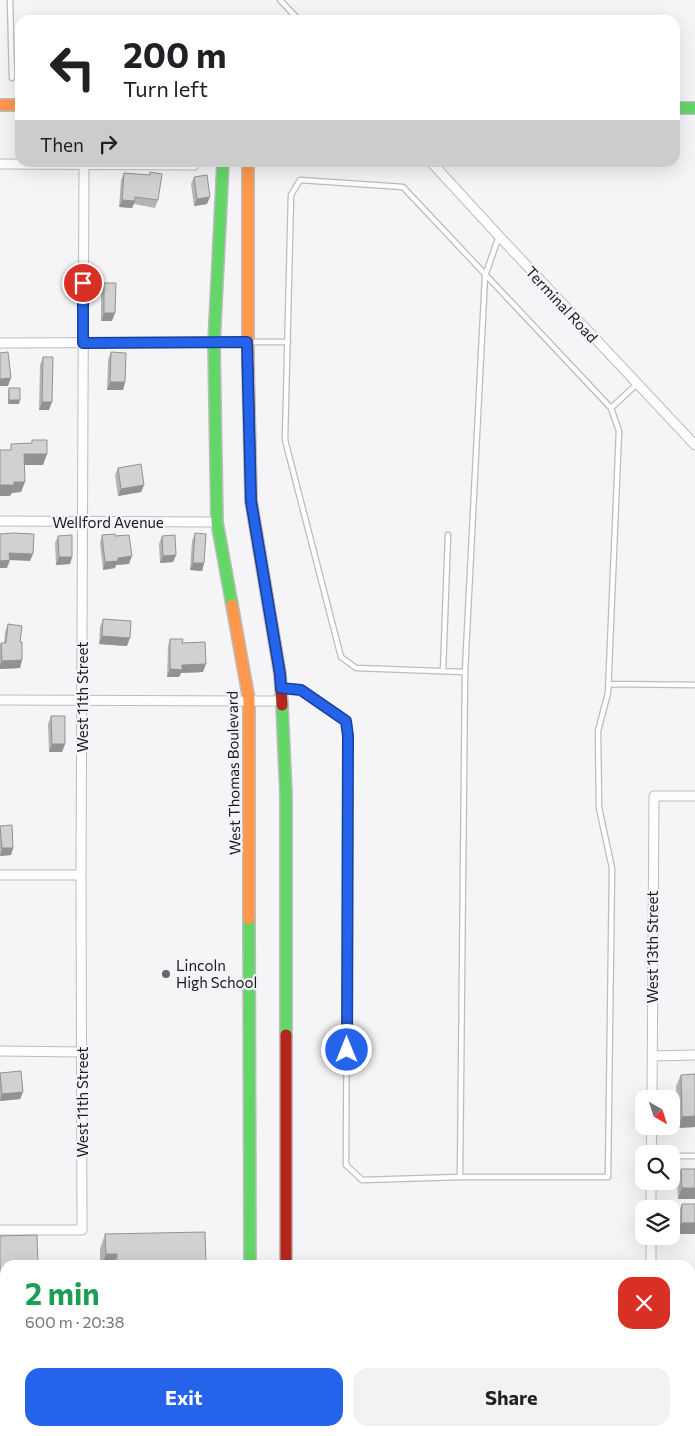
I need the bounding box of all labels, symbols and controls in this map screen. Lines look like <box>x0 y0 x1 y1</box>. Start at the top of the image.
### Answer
text: 200 m <box>123 32 226 75</box>
icon: left <box>40 35 105 100</box>
text: Turn left <box>123 75 208 102</box>
icon: right <box>94 130 122 158</box>
text: Then <box>40 133 84 156</box>
pin <box>62 262 104 304</box>
street label: Terminal Road <box>522 262 602 346</box>
icon: arrive <box>69 269 97 297</box>
street label: Wellford Avenue <box>52 513 164 531</box>
street label: West 11th Street <box>73 642 91 752</box>
street label: West Thomas Boulevard <box>223 691 243 855</box>
street label: West 13th Street <box>643 891 661 1003</box>
place label: Lincoln High School <box>176 956 257 991</box>
marker: Lincoln High School <box>160 968 172 980</box>
position arrow <box>320 1023 372 1075</box>
street label: West 11th Street <box>73 1047 91 1157</box>
north arrow <box>635 1090 680 1135</box>
map controls <box>635 1090 680 1245</box>
button: search <box>635 1145 680 1190</box>
button: layers <box>635 1200 680 1245</box>
text: 2 min <box>25 1274 100 1311</box>
button: close <box>618 1277 670 1329</box>
text: 600 m · 20:38 <box>25 1312 124 1331</box>
button: Exit <box>25 1368 343 1426</box>
button: Share <box>353 1368 670 1426</box>

